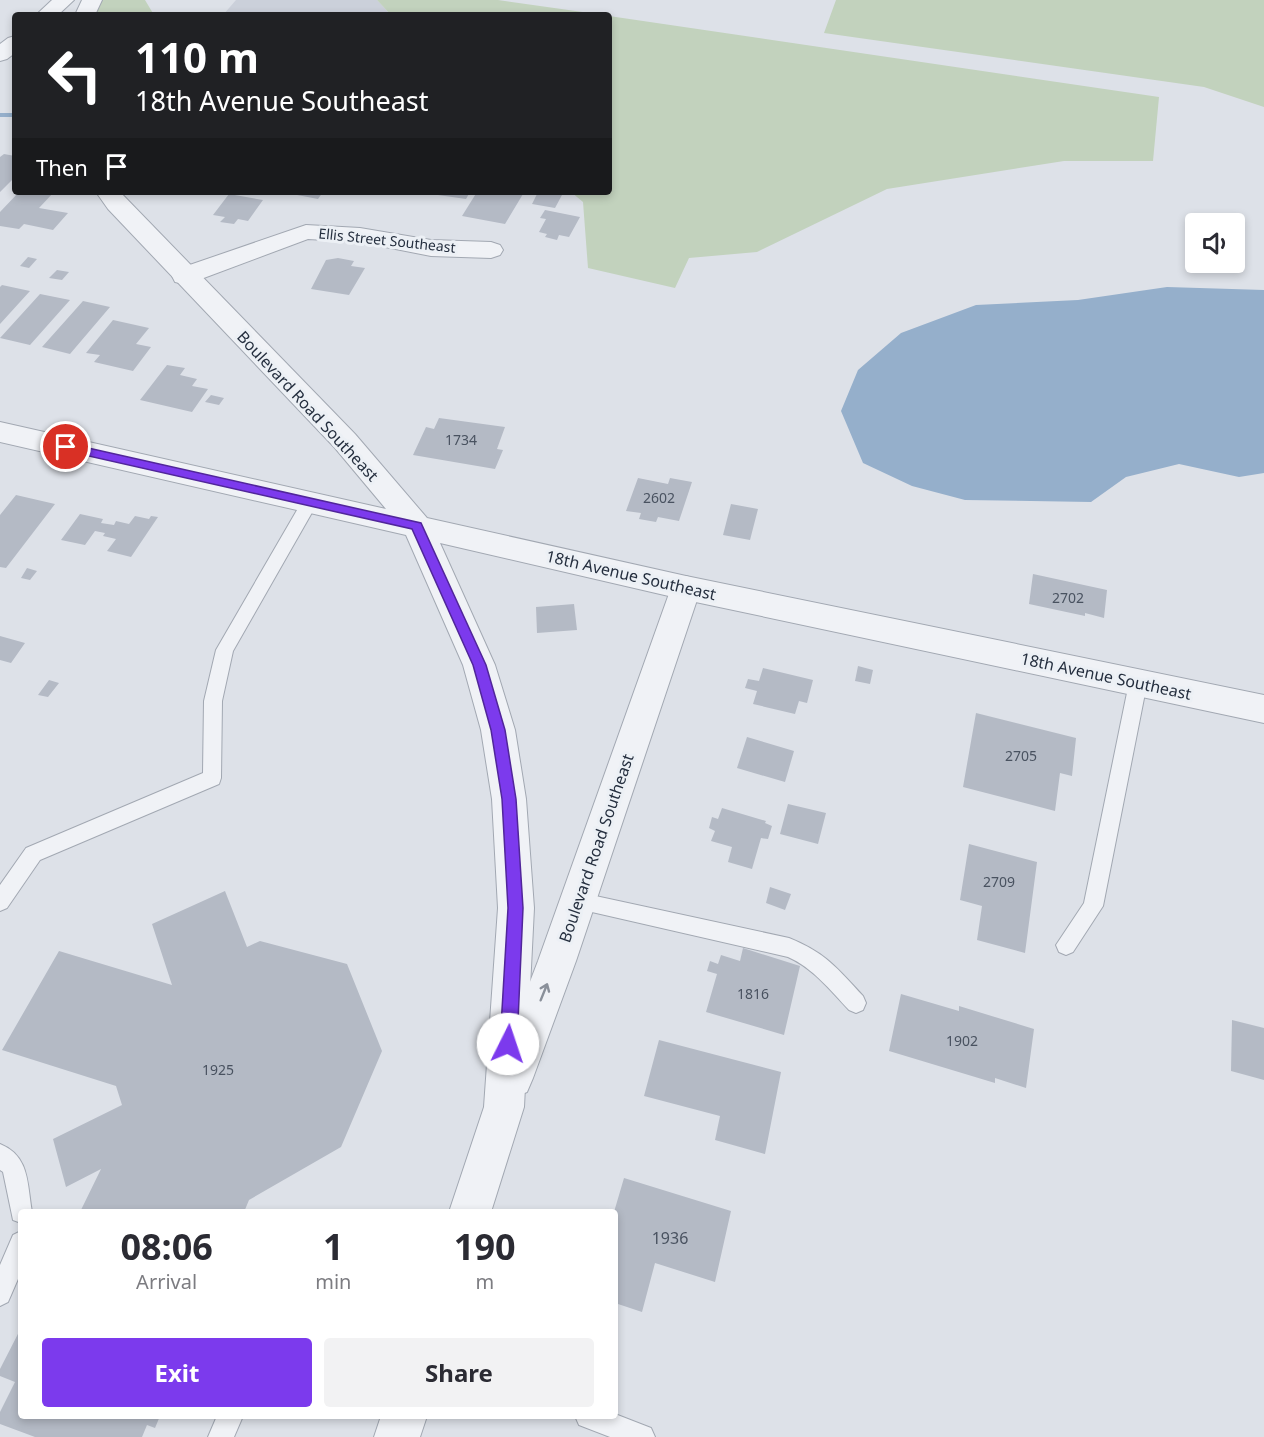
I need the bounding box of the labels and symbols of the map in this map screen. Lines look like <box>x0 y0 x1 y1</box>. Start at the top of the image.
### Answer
street label: Ellis Street Southeast <box>318 223 456 257</box>
street label: Boulevard Road Southeast <box>232 326 384 486</box>
pin <box>40 421 91 472</box>
house number: 1734 <box>445 430 477 449</box>
house number: 2602 <box>643 488 675 507</box>
street label: 18th Avenue Southeast <box>544 545 718 605</box>
house number: 2702 <box>1052 588 1084 607</box>
street label: 18th Avenue Southeast <box>1019 647 1194 705</box>
house number: 2705 <box>1005 746 1037 765</box>
street label: Boulevard Road Southeast <box>553 750 639 945</box>
house number: 2709 <box>983 872 1015 891</box>
one-way arrow <box>539 984 550 1002</box>
house number: 1816 <box>737 984 769 1003</box>
position arrow <box>476 1012 540 1076</box>
house number: 1902 <box>946 1031 978 1050</box>
house number: 1925 <box>202 1060 234 1079</box>
house number: 1936 <box>652 1227 688 1249</box>

